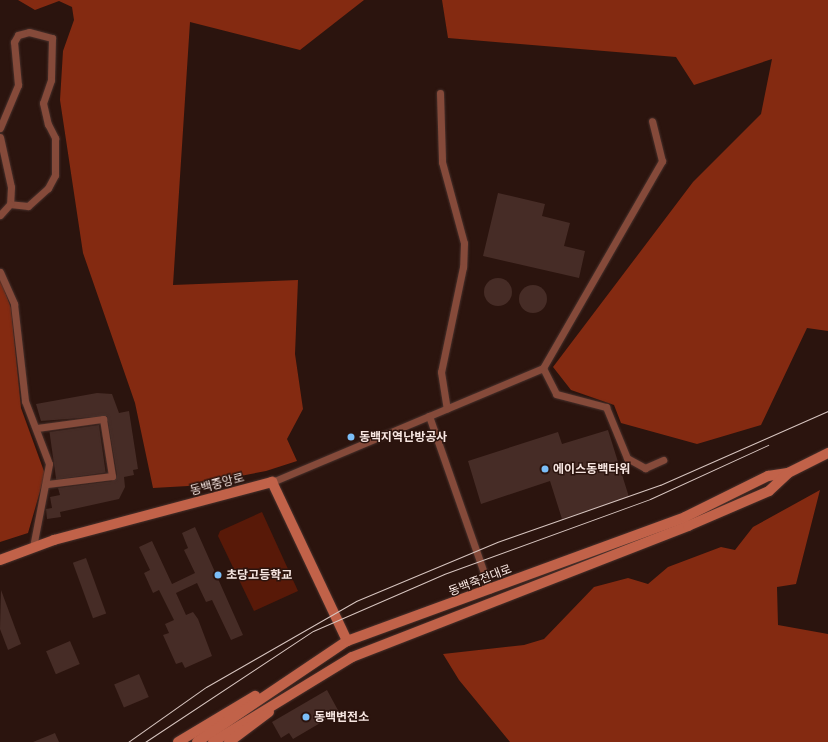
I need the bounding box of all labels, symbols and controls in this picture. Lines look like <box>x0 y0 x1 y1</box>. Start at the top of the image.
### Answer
place label: 동백지역난방공사 <box>359 430 447 444</box>
marker: 동백지역난방공사 <box>346 432 356 442</box>
place label: 에이스동백타워 <box>553 462 630 476</box>
marker: 에이스동백타워 <box>540 464 550 474</box>
street label: 동백중앙로 <box>188 470 246 498</box>
street label: 동백죽전대로 <box>446 561 514 599</box>
place label: 초당고등학교 <box>226 568 292 582</box>
marker: 초당고등학교 <box>213 570 223 580</box>
place label: 동백변전소 <box>314 710 369 724</box>
marker: 동백변전소 <box>301 712 311 722</box>

